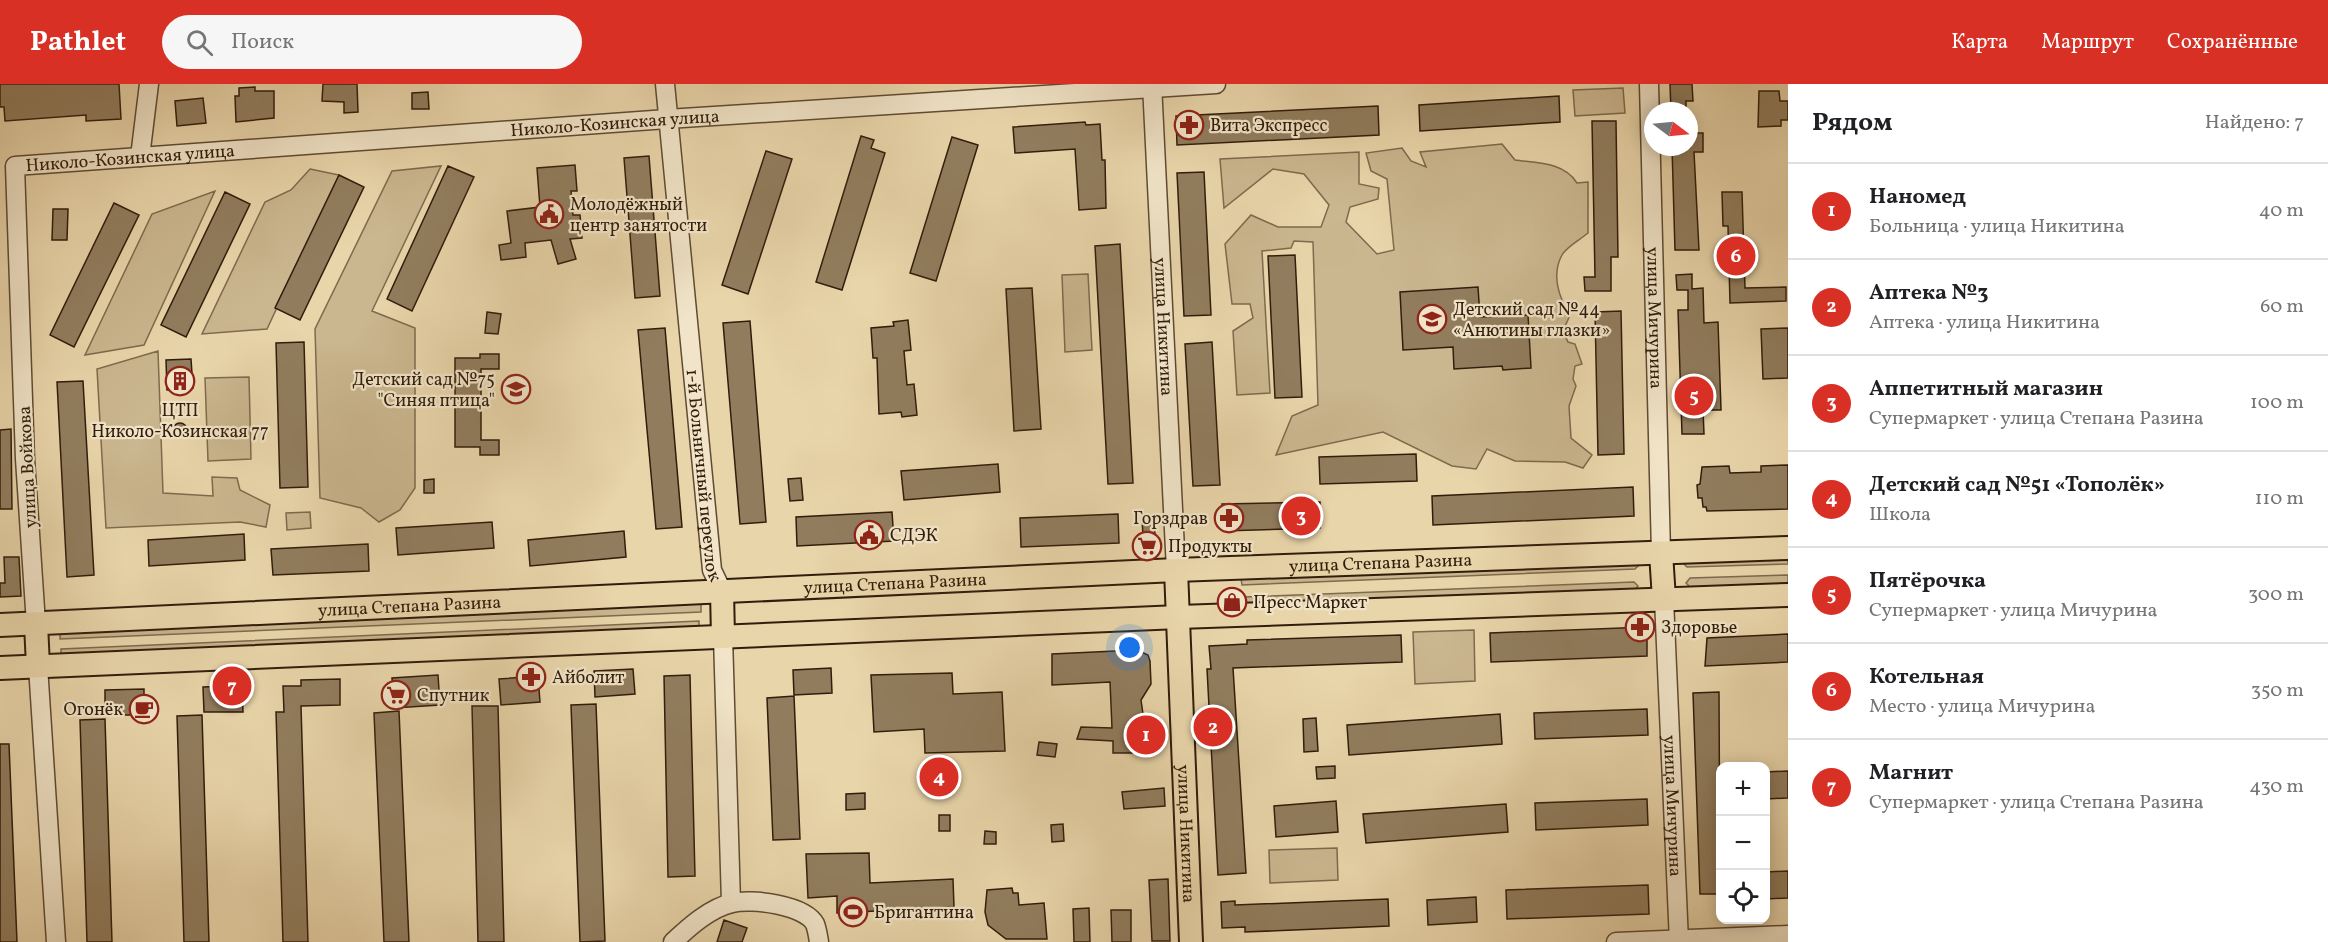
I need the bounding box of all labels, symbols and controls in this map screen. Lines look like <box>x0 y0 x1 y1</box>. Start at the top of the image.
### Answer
search box <box>162 15 582 69</box>
text: Pathlet <box>30 23 126 62</box>
icon: search <box>183 26 216 59</box>
text: Поиск <box>231 27 294 58</box>
text: Карта <box>1951 28 2008 57</box>
text: Маршрут <box>2041 28 2134 57</box>
text: Сохранённые <box>2167 28 2298 57</box>
north arrow <box>1644 102 1698 156</box>
street label: Николо-Козинская улица <box>509 105 721 144</box>
text: Рядом <box>1812 105 1892 141</box>
pharmacy icon: Вита Экспресс <box>1173 109 1205 141</box>
text: Найдено: 7 <box>2205 109 2304 137</box>
place label: Вита Экспресс <box>1210 114 1328 139</box>
street label: Николо-Козинская улица <box>25 139 236 179</box>
text: Наномед <box>1869 182 1966 213</box>
place label: Молодёжный центр занятости <box>570 193 707 239</box>
text: 1 <box>1827 197 1836 225</box>
text: 40 m <box>2259 197 2304 225</box>
public building icon: Молодёжный центр занятости <box>533 198 565 230</box>
text: Больница · улица Никитина <box>1869 213 2125 241</box>
pin: 6 <box>1716 234 1756 279</box>
street label: улица Мичурина <box>1639 247 1668 389</box>
street label: улица Никитина <box>1147 257 1178 397</box>
text: Аптека №3 <box>1869 278 1988 309</box>
text: 2 <box>1826 293 1837 321</box>
text: 60 m <box>2260 293 2304 321</box>
place label: Детский сад №44 «Анютины глазки» <box>1453 298 1610 344</box>
school or university icon: Детский сад №44 «Анютины глазки» <box>1416 303 1448 335</box>
text: Аптека · улица Никитина <box>1869 309 2100 337</box>
building icon: ЦТП Николо-Козинская 77 <box>164 365 196 397</box>
place label: Детский сад №75 "Синяя птица" <box>352 368 495 414</box>
street label: 1-й Больничный переулок <box>679 368 727 587</box>
school or university icon: Детский сад №75 "Синяя птица" <box>500 373 532 405</box>
pin: 5 <box>1674 374 1714 418</box>
text: Аппетитный магазин <box>1869 374 2103 405</box>
text: 3 <box>1826 389 1837 417</box>
text: 100 m <box>2250 389 2304 417</box>
place label: ЦТП Николо-Козинская 77 <box>91 399 269 445</box>
street label: улица Войкова <box>13 405 44 529</box>
text: Супермаркет · улица Степана Разина <box>1869 405 2204 433</box>
text: Детский сад №51 «Тополёк» <box>1869 470 2165 501</box>
text: 4 <box>1825 485 1838 513</box>
text: 110 m <box>2255 485 2304 513</box>
pin: 3 <box>1282 494 1320 538</box>
text: Школа <box>1869 501 1931 529</box>
pharmacy icon: Горздрав <box>1213 502 1245 534</box>
place label: Горздрав <box>1133 507 1208 532</box>
public building icon: СДЭК <box>853 519 885 551</box>
place label: СДЭК <box>890 524 938 549</box>
supermarket icon: Продукты <box>1131 530 1163 562</box>
place label: Продукты <box>1168 535 1253 560</box>
street label: улица Степана Разина <box>1288 548 1473 580</box>
text: Пятёрочка <box>1869 566 1986 597</box>
street label: улица Степана Разина <box>803 568 987 601</box>
text: 5 <box>1827 581 1836 609</box>
text: 300 m <box>2248 581 2304 609</box>
shop icon: Пресс Маркет <box>1216 586 1248 618</box>
street label: улица Степана Разина <box>317 591 502 624</box>
place label: Пресс Маркет <box>1253 591 1367 616</box>
text: Супермаркет · улица Мичурина <box>1869 597 2158 625</box>
pharmacy icon: Здоровье <box>1624 611 1656 643</box>
place label: Здоровье <box>1661 616 1737 641</box>
your location <box>1115 633 1144 662</box>
pharmacy icon: Айболит <box>515 661 547 693</box>
text: Котельная <box>1869 662 1984 693</box>
pin: 7 <box>212 664 252 708</box>
place label: Айболит <box>552 666 624 691</box>
text: 6 <box>1826 677 1837 705</box>
text: 350 m <box>2251 677 2304 705</box>
supermarket icon: Спутник <box>380 679 412 711</box>
place label: Спутник <box>417 684 490 709</box>
cafe icon: Огонёк <box>128 693 160 725</box>
text: Место · улица Мичурина <box>1869 693 2095 721</box>
place label: Огонёк <box>63 698 123 723</box>
pin: 2 <box>1194 704 1232 750</box>
pin: 1 <box>1126 712 1166 758</box>
street label: улица Мичурина <box>1656 734 1687 877</box>
pin: 4 <box>920 754 958 800</box>
text: Магнит <box>1869 758 1953 789</box>
map controls <box>1716 762 1770 924</box>
button: + <box>1716 762 1770 816</box>
street label: улица Никитина <box>1170 764 1200 904</box>
text: 7 <box>1827 773 1836 801</box>
text: 430 m <box>2249 773 2304 801</box>
text: Супермаркет · улица Степана Разина <box>1869 789 2204 817</box>
button: − <box>1716 816 1770 870</box>
button: locate <box>1716 870 1770 924</box>
sports icon: Бригантина <box>837 896 869 928</box>
place label: Бригантина <box>874 901 974 926</box>

